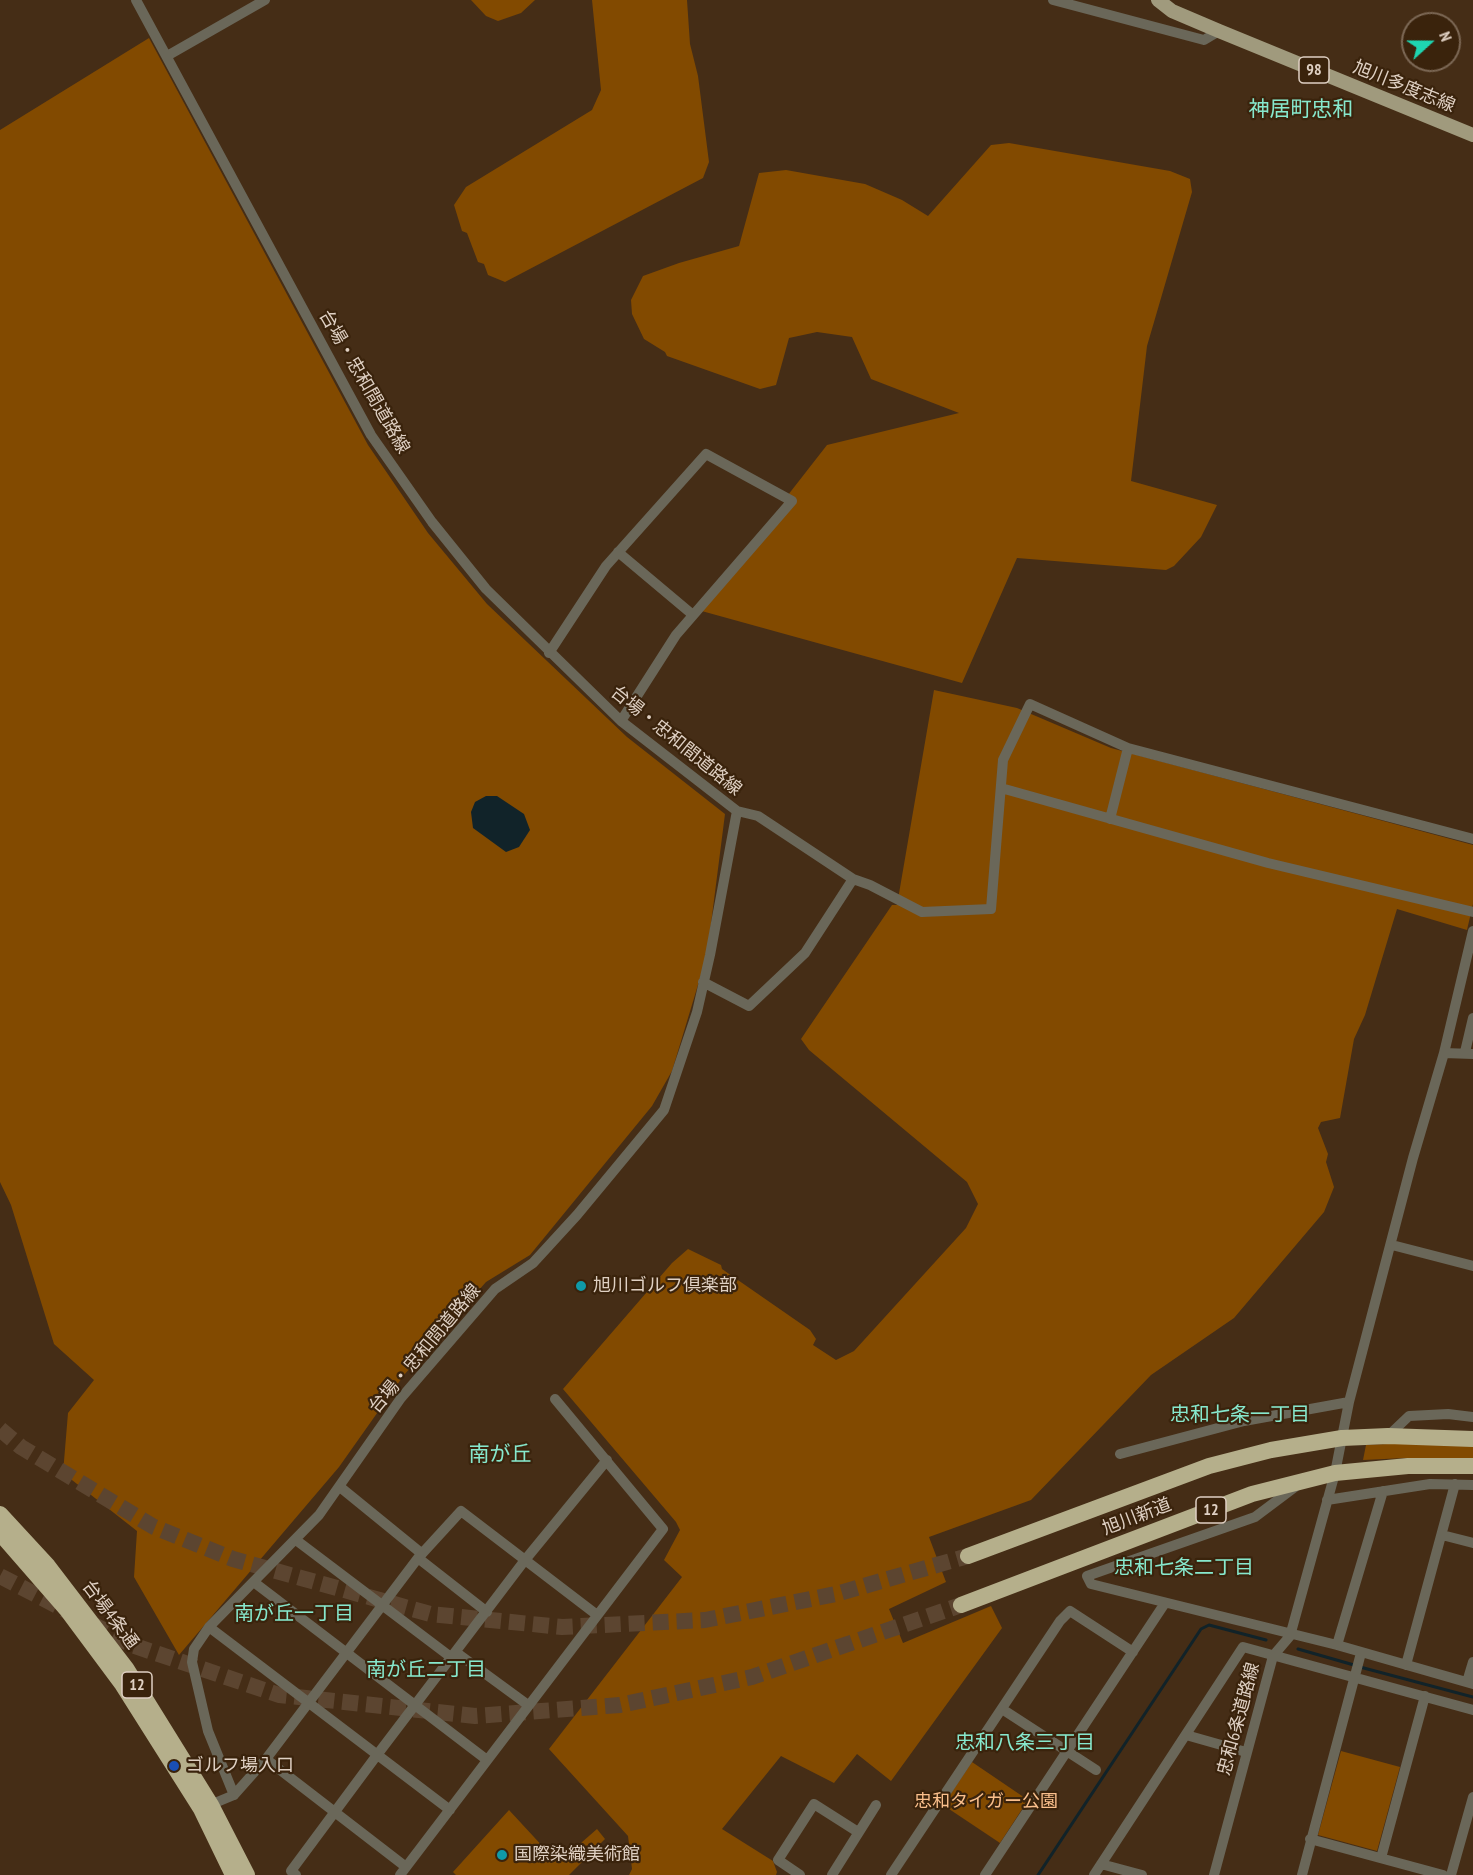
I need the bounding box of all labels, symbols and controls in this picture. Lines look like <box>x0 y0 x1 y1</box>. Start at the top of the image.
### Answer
north arrow <box>1401 12 1461 72</box>
text: N <box>1435 29 1457 44</box>
road number: 98 <box>1299 57 1329 83</box>
street label: 旭川多度志線 <box>1350 57 1458 117</box>
district label: 神居町忠和 <box>1249 97 1353 123</box>
street label: 台場・忠和間道路線 <box>314 306 414 458</box>
street label: 台場・忠和間道路線 <box>606 682 746 800</box>
place label: 旭川ゴルフ倶楽部 <box>593 1275 737 1297</box>
marker: 旭川ゴルフ倶楽部 <box>574 1279 588 1293</box>
street label: 台場・忠和間道路線 <box>365 1280 485 1418</box>
district label: 忠和七条一丁目 <box>1170 1403 1310 1427</box>
district label: 南が丘 <box>469 1442 531 1468</box>
street label: 旭川新道 <box>1100 1494 1174 1540</box>
road number: 12 <box>1196 1497 1226 1523</box>
district label: 忠和七条二丁目 <box>1114 1556 1254 1580</box>
street label: 台場4条通 <box>77 1577 143 1653</box>
district label: 南が丘一丁目 <box>234 1602 354 1626</box>
district label: 南が丘二丁目 <box>366 1658 486 1682</box>
street label: 忠和6条道路線 <box>1214 1660 1264 1778</box>
road number: 12 <box>122 1672 152 1698</box>
district label: 忠和八条三丁目 <box>955 1731 1095 1755</box>
place label: ゴルフ場入口 <box>186 1755 294 1777</box>
marker: ゴルフ場入口 <box>167 1759 181 1773</box>
park label: 忠和タイガー公園 <box>914 1791 1058 1813</box>
place label: 国際染織美術館 <box>514 1844 640 1866</box>
marker: 国際染織美術館 <box>495 1848 509 1862</box>

